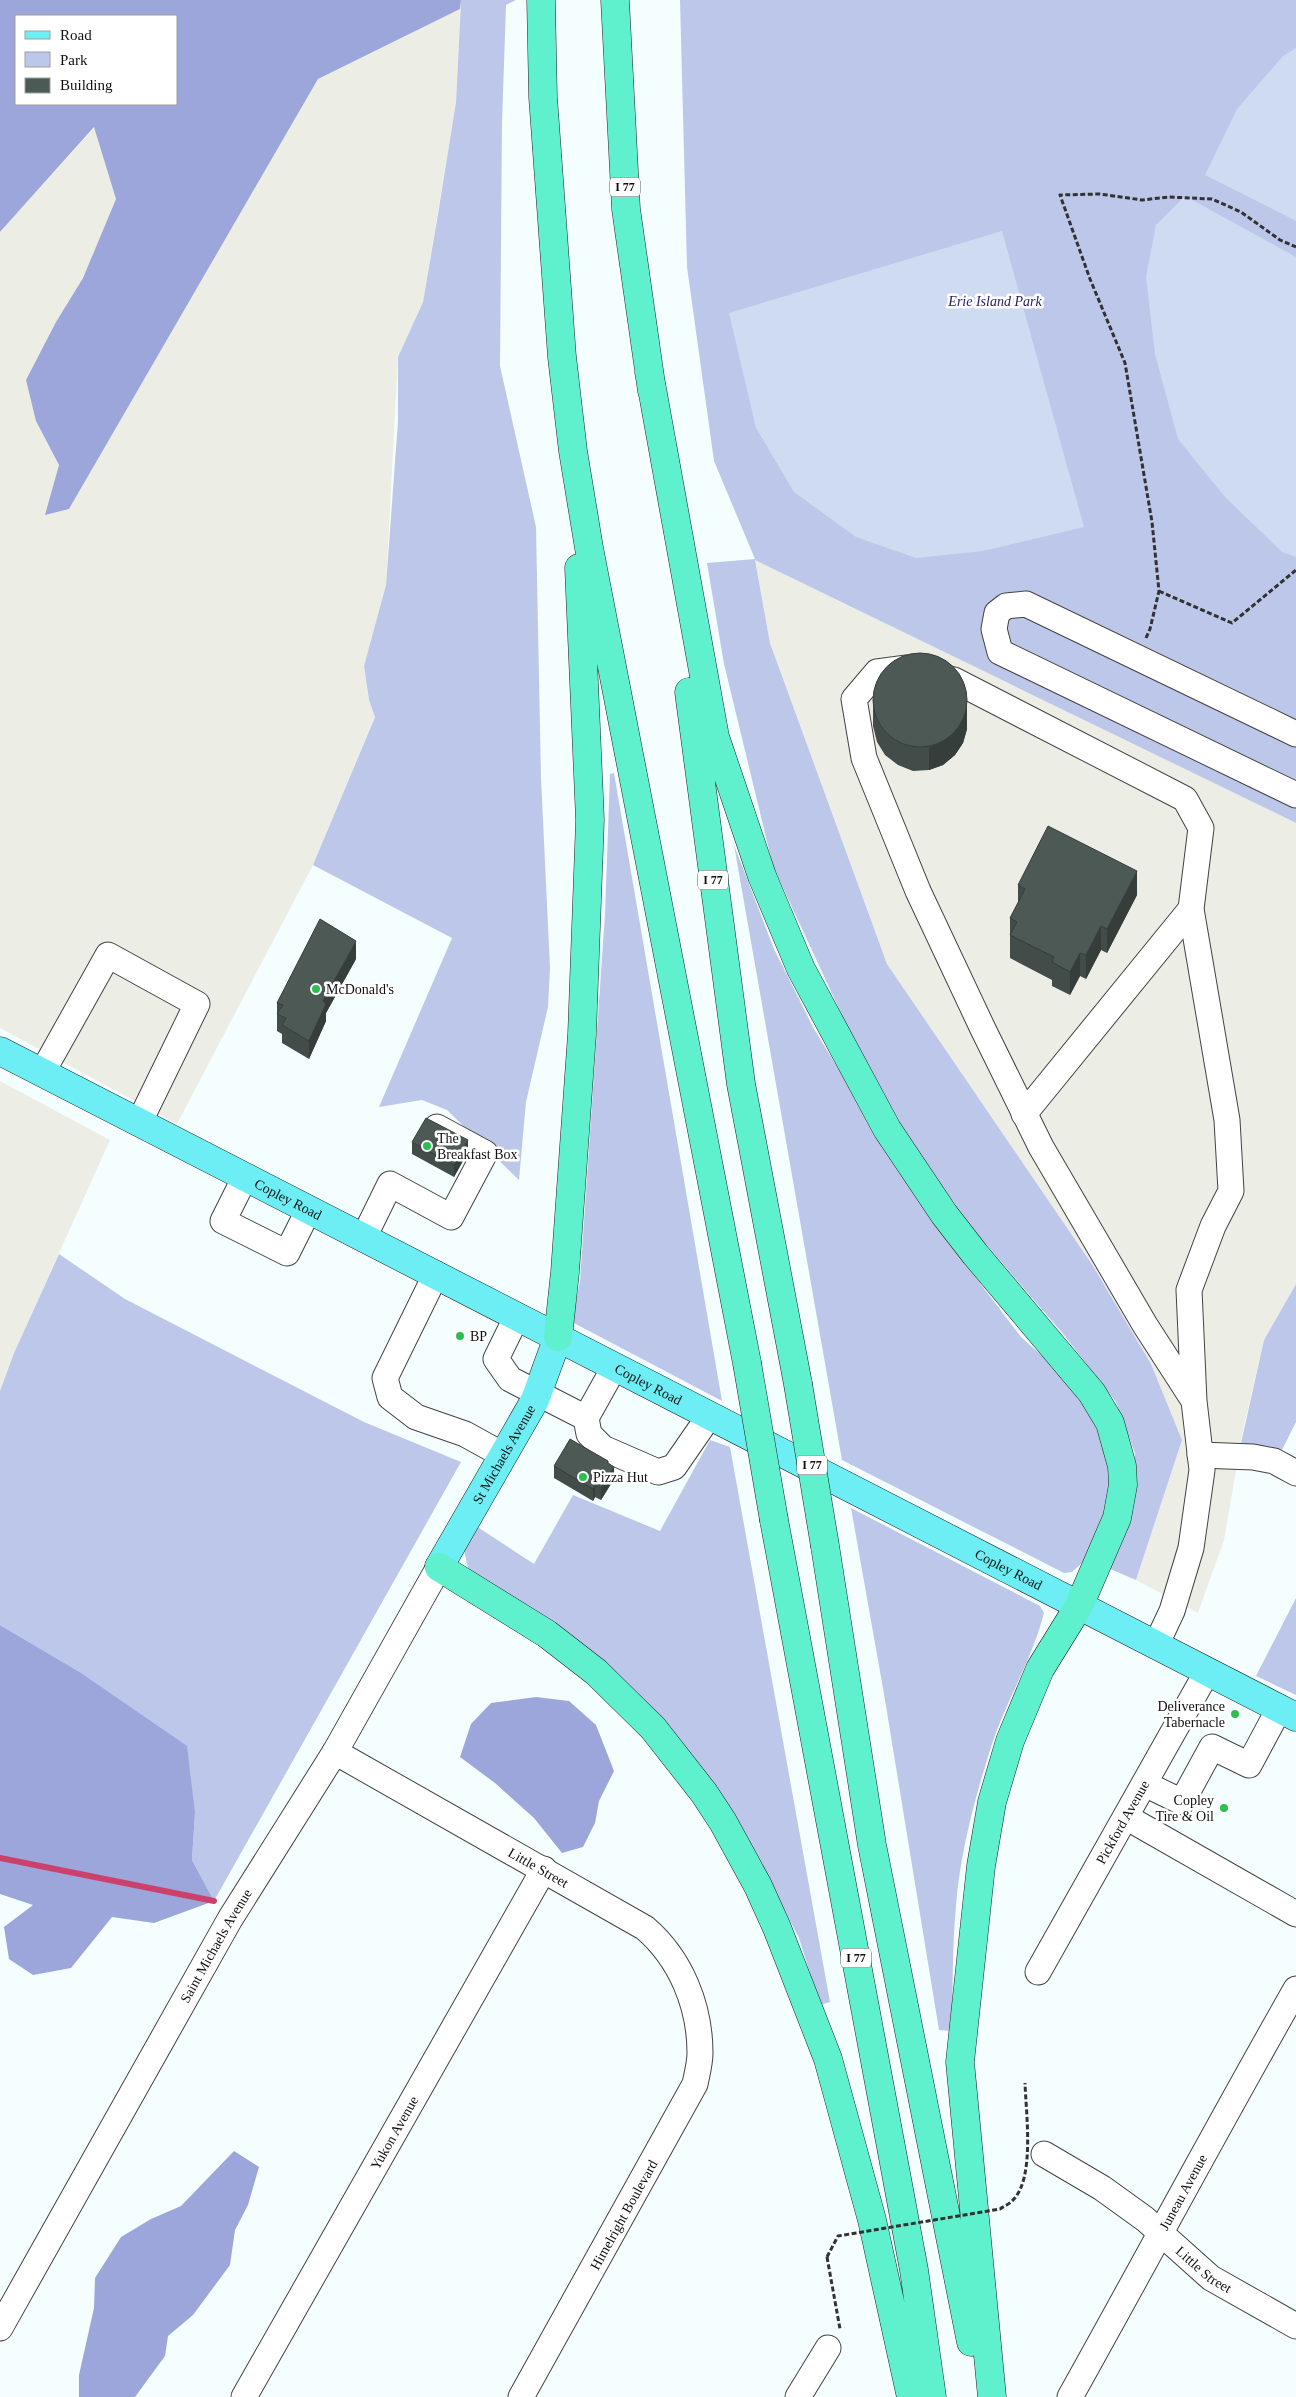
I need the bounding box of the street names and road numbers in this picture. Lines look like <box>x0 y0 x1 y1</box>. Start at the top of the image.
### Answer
road number: I 77 <box>610 178 640 196</box>
road number: I 77 <box>698 870 728 890</box>
street label: Copley Road <box>252 1176 324 1223</box>
street label: Copley Road <box>612 1361 685 1408</box>
street label: St Michaels Avenue <box>469 1402 538 1506</box>
road number: I 77 <box>797 1456 827 1474</box>
street label: Copley Road <box>972 1546 1045 1593</box>
street label: Pickford Avenue <box>1093 1778 1152 1867</box>
street label: Little Street <box>506 1845 571 1891</box>
street label: Saint Michaels Avenue <box>177 1886 255 2005</box>
road number: I 77 <box>841 1949 871 1968</box>
street label: Yukon Avenue <box>367 2093 421 2172</box>
street label: Juneau Avenue <box>1156 2152 1210 2233</box>
street label: Himelright Boulevard <box>588 2157 660 2273</box>
street label: Little Street <box>1173 2243 1234 2296</box>

